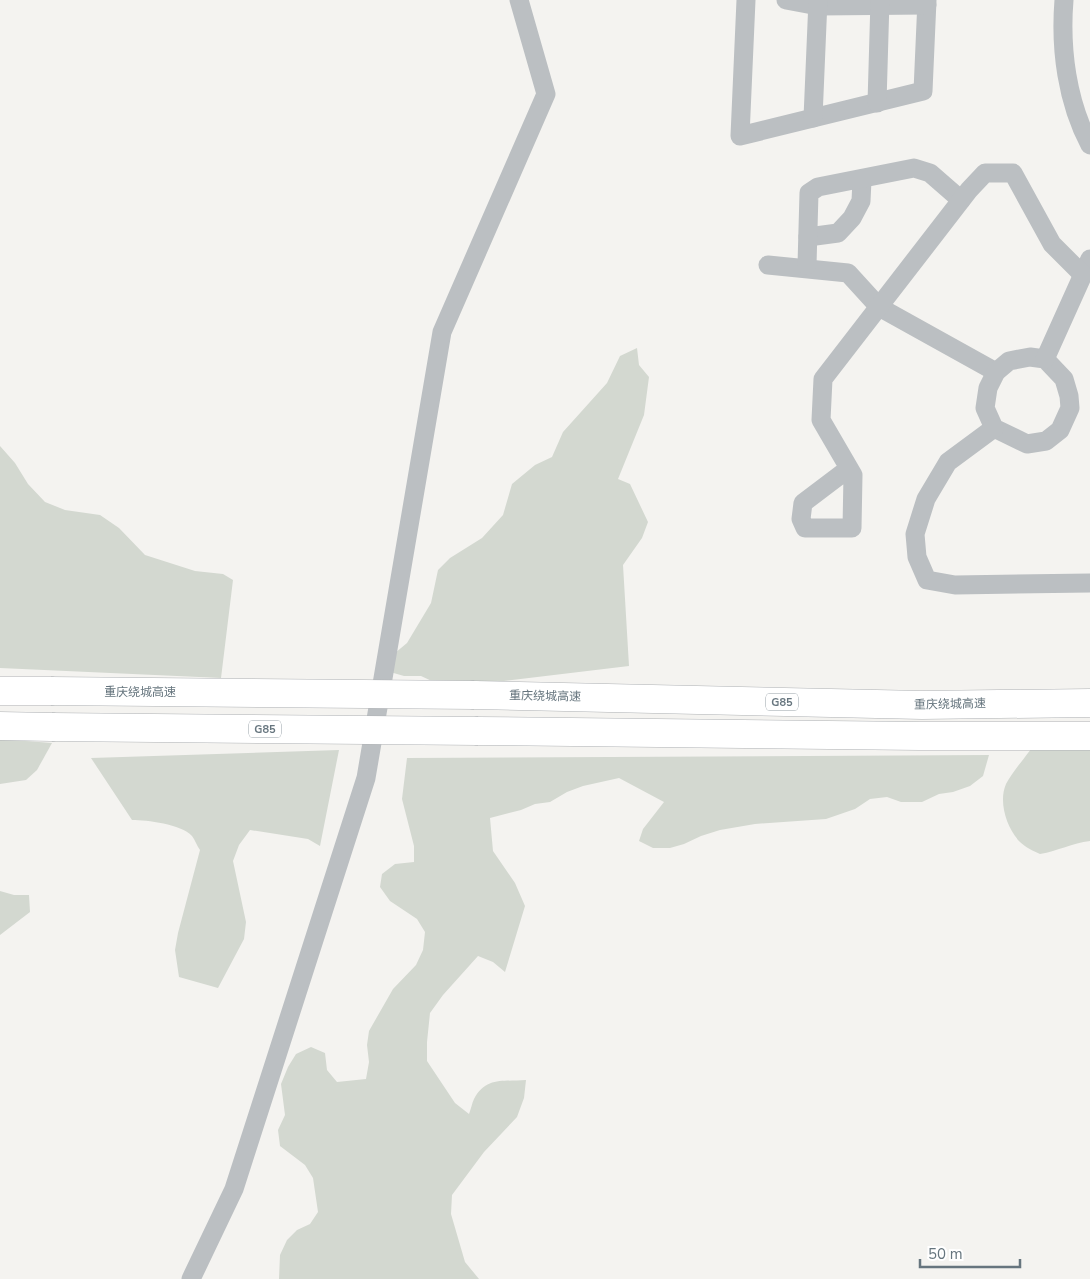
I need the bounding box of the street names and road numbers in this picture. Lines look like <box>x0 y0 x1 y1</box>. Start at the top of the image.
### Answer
street label: 重庆绕城高速 <box>104 684 176 700</box>
street label: 重庆绕城高速 <box>509 687 581 705</box>
road number: G85 <box>766 694 798 710</box>
street label: 重庆绕城高速 <box>914 695 986 713</box>
road number: G85 <box>249 721 281 738</box>

